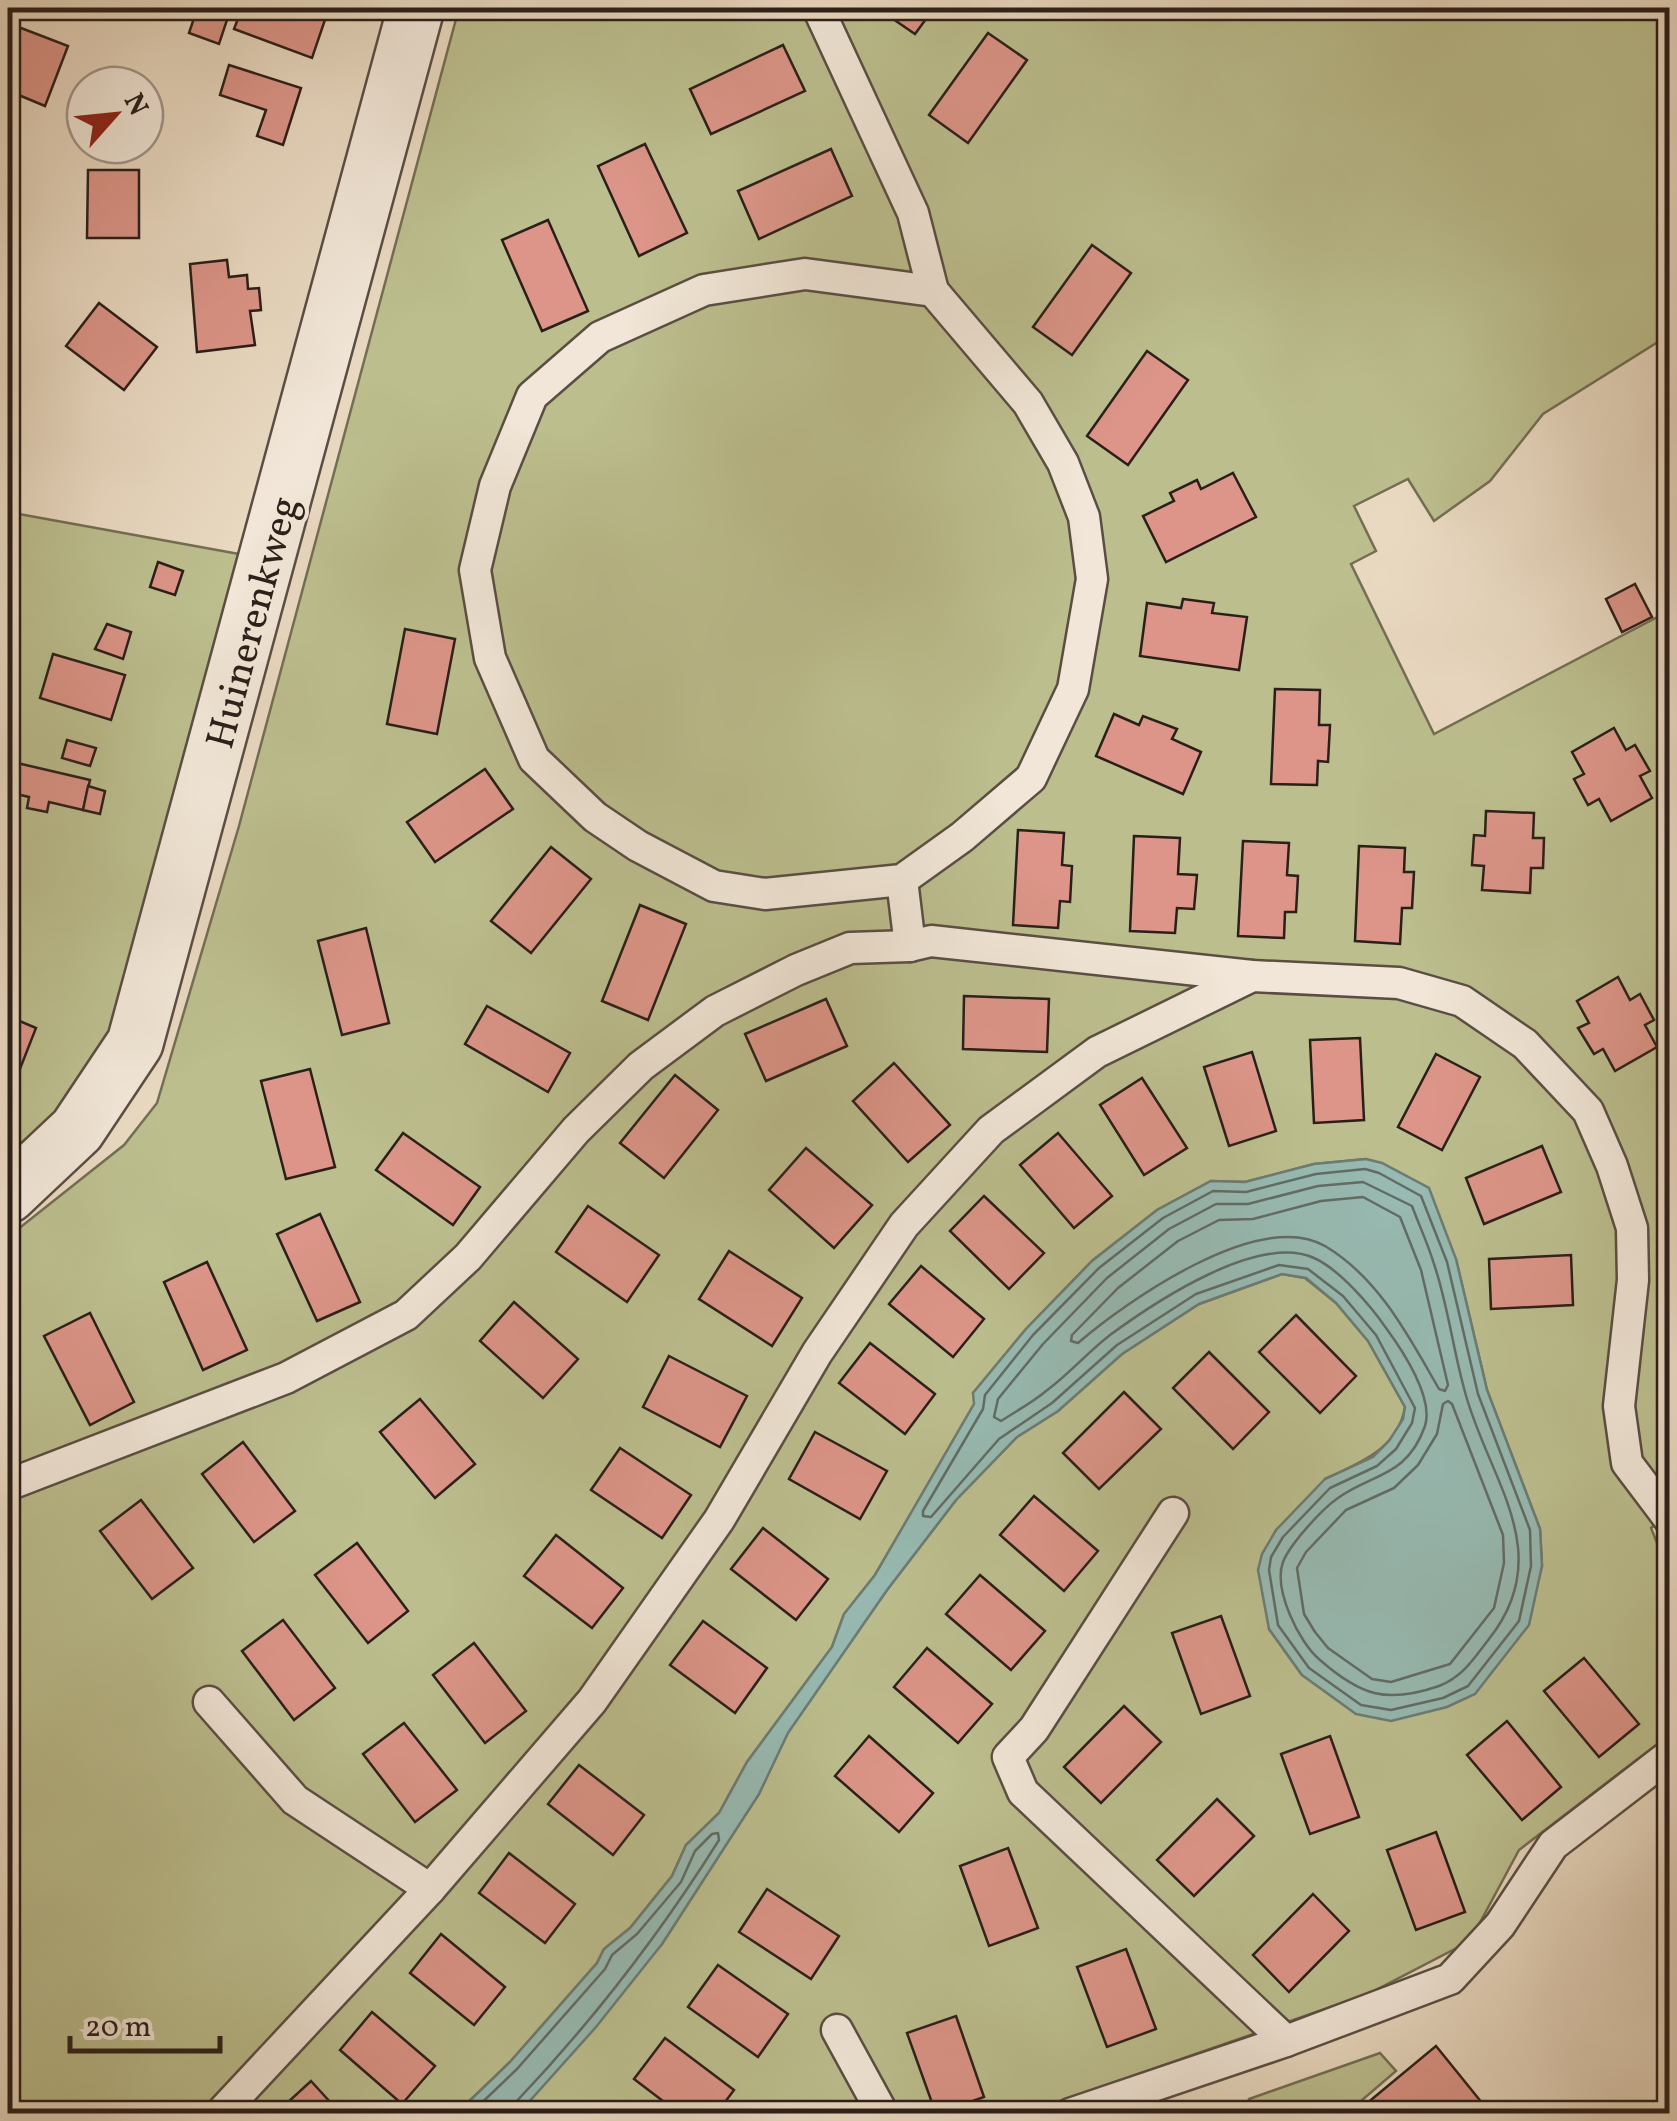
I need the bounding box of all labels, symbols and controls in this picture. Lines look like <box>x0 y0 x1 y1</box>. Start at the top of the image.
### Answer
north arrow <box>65 65 165 165</box>
text: N <box>113 87 157 123</box>
street label: Huinerenkweg <box>194 491 315 755</box>
scale bar <box>70 1991 220 2053</box>
text: 20 m <box>85 2007 151 2049</box>

